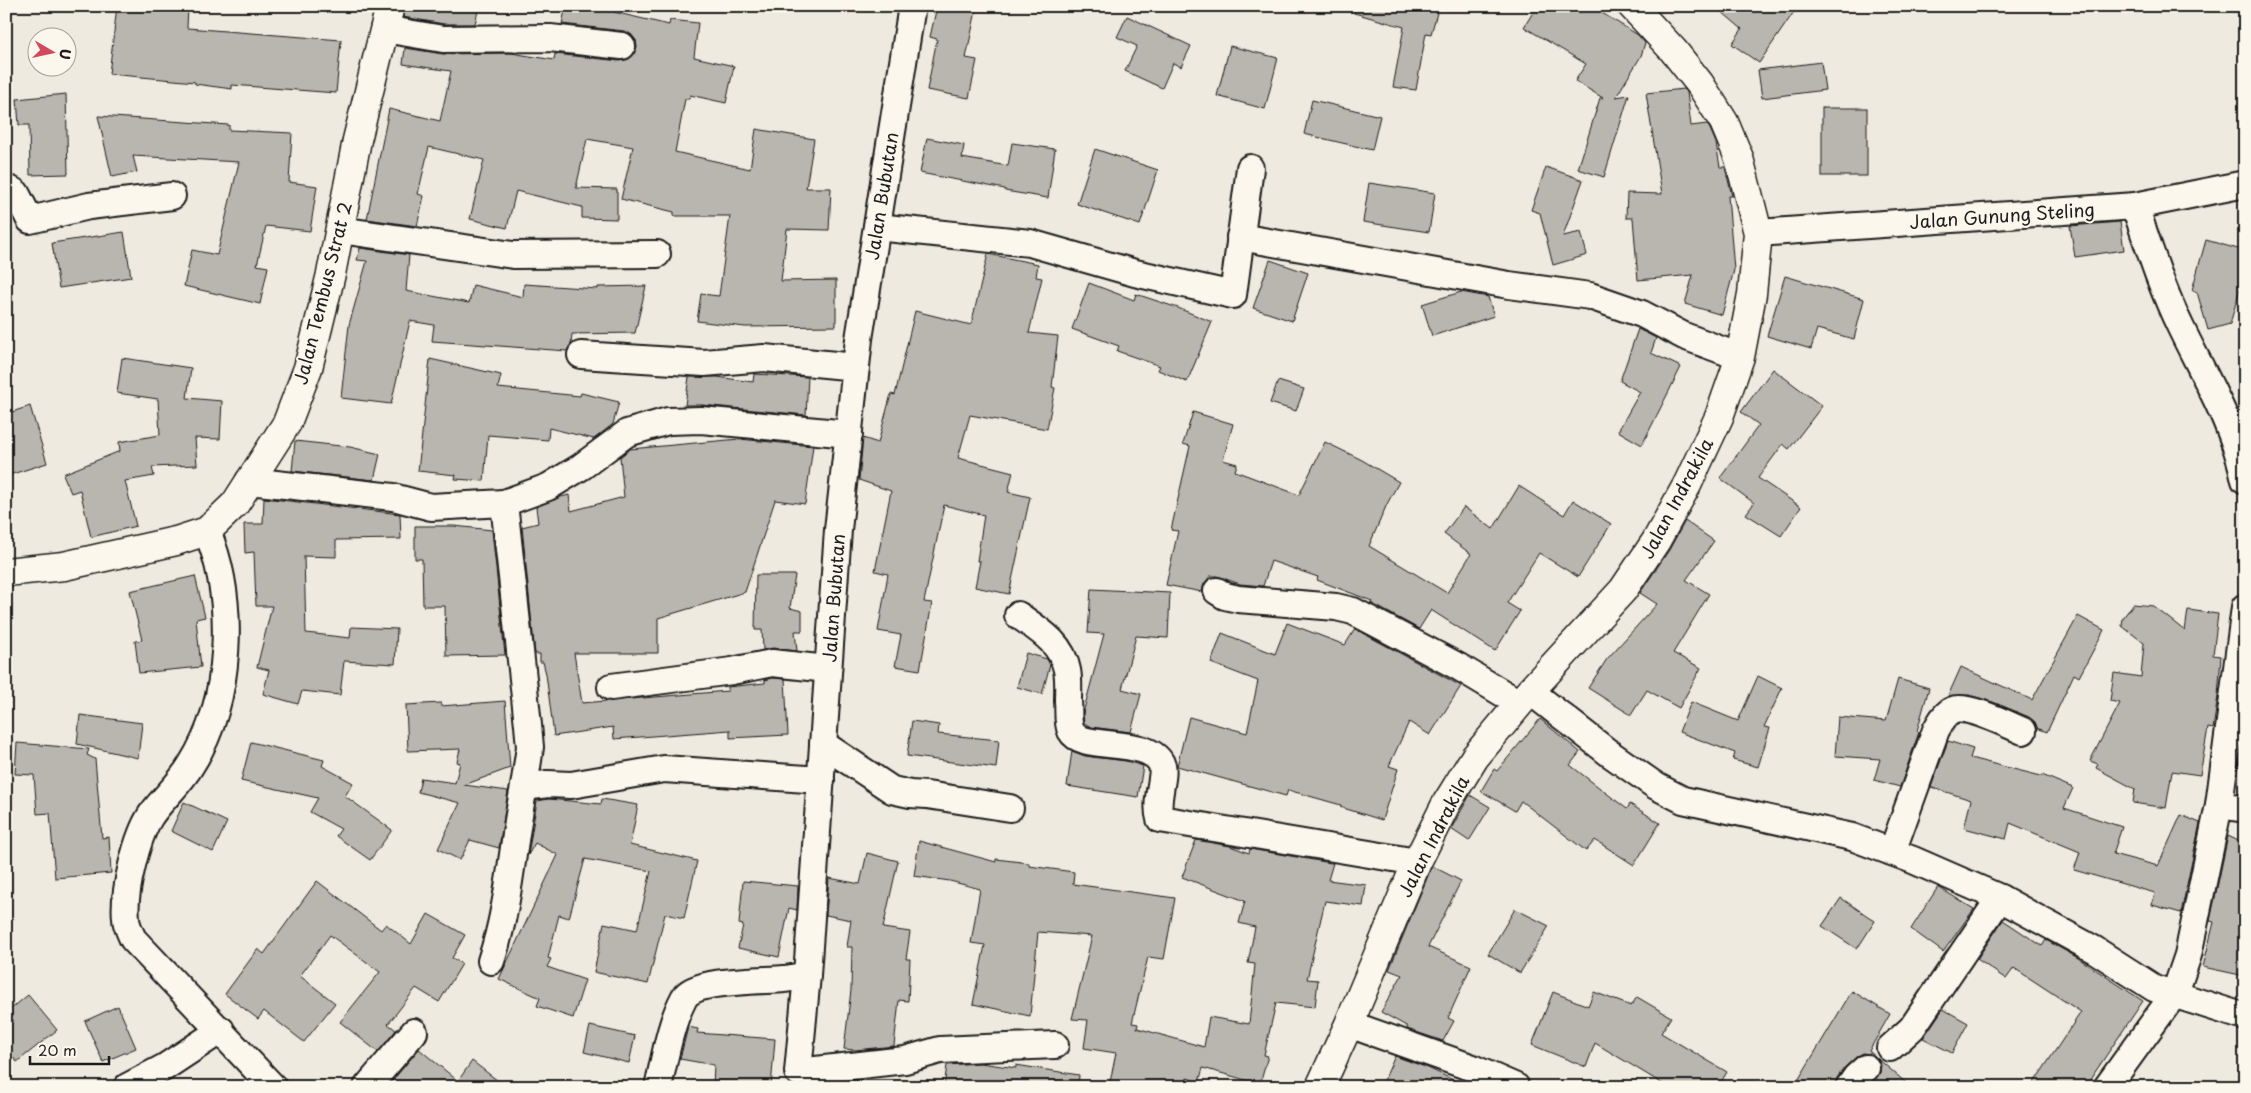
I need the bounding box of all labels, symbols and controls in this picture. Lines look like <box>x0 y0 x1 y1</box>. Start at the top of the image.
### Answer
north arrow <box>28 28 78 78</box>
text: U <box>54 47 77 61</box>
street label: Jalan Bubutan <box>858 130 904 262</box>
street label: Jalan Gunung Steling <box>1909 195 2095 235</box>
street label: Jalan Tembus Strat 2 <box>286 199 358 387</box>
street label: Jalan Indrakila <box>1633 432 1719 563</box>
street label: Jalan Bubutan <box>815 533 851 663</box>
street label: Jalan Indrakila <box>1391 770 1476 901</box>
scale bar <box>30 1033 109 1065</box>
text: 20 m <box>38 1038 77 1061</box>

